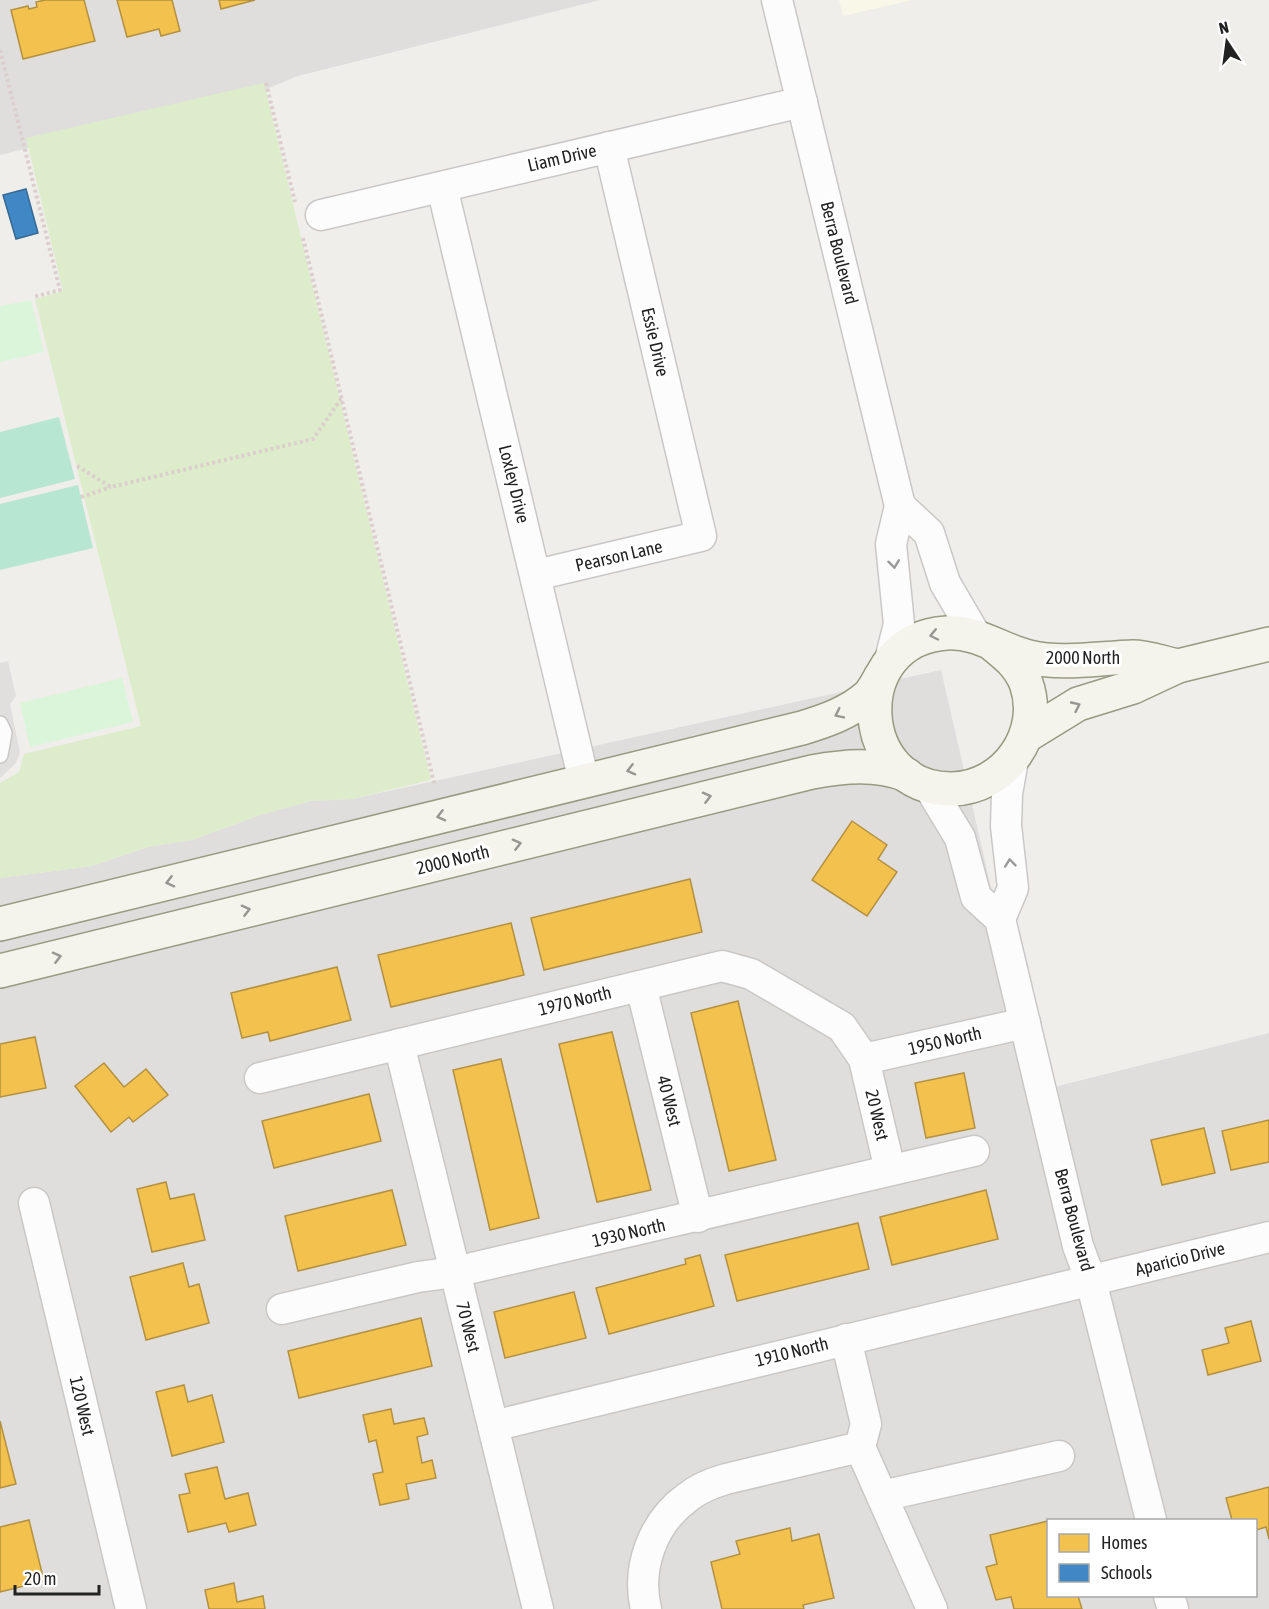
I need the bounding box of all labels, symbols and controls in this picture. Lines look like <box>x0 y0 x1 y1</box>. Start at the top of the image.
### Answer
north arrow <box>1197 12 1257 72</box>
text: N <box>1217 18 1230 37</box>
street label: Liam Drive <box>525 139 598 176</box>
street label: Berra Boulevard <box>817 199 862 307</box>
street label: Essie Drive <box>637 305 674 378</box>
street label: Loxley Drive <box>495 443 534 525</box>
street label: Pearson Lane <box>573 535 664 576</box>
one-way arrow <box>887 559 899 568</box>
one-way arrow <box>930 628 940 641</box>
street label: 2000 North <box>1046 647 1120 668</box>
one-way arrow <box>1069 702 1080 714</box>
one-way arrow <box>834 707 845 719</box>
one-way arrow <box>626 762 636 775</box>
one-way arrow <box>701 792 711 805</box>
one-way arrow <box>436 809 446 822</box>
one-way arrow <box>512 838 522 851</box>
street label: 2000 North <box>414 840 492 879</box>
one-way arrow <box>1004 859 1017 868</box>
one-way arrow <box>165 875 175 888</box>
one-way arrow <box>241 905 251 918</box>
one-way arrow <box>52 951 62 964</box>
street label: 1970 North <box>536 981 614 1020</box>
street label: 1950 North <box>906 1022 984 1059</box>
street label: 40 West <box>653 1073 686 1128</box>
street label: 20 West <box>861 1087 894 1142</box>
street label: Berra Boulevard <box>1051 1166 1098 1274</box>
street label: 1930 North <box>590 1214 668 1251</box>
street label: Aparicio Drive <box>1133 1237 1227 1280</box>
street label: 70 West <box>452 1299 485 1354</box>
street label: 1910 North <box>753 1332 831 1371</box>
street label: 120 West <box>65 1374 99 1438</box>
legend <box>1047 1519 1257 1597</box>
text: Homes <box>1101 1532 1147 1553</box>
scale bar <box>15 1558 99 1596</box>
text: Schools <box>1101 1562 1152 1583</box>
text: 20 m <box>24 1568 56 1589</box>

